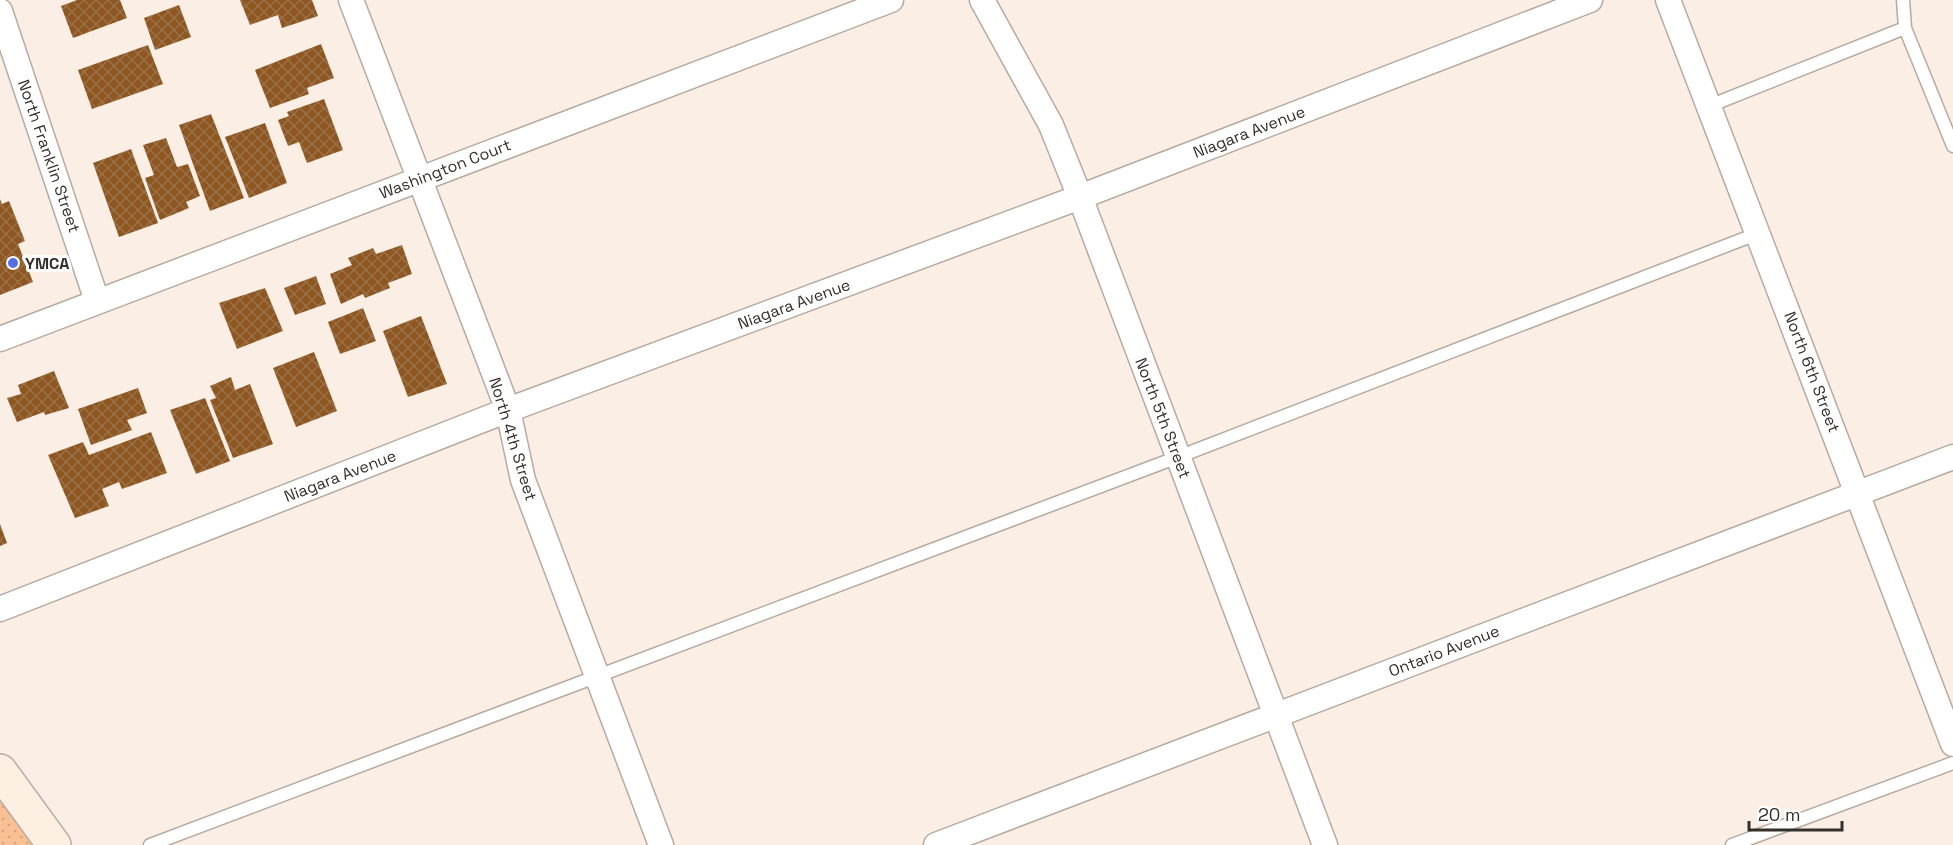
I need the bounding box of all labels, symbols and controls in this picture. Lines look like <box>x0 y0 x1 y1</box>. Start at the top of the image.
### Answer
street label: North Franklin Street <box>13 77 85 235</box>
street label: Niagara Avenue <box>1190 101 1308 163</box>
street label: Washington Court <box>376 134 514 204</box>
place label: YMCA <box>25 253 69 274</box>
marker: YMCA <box>6 256 20 270</box>
street label: Niagara Avenue <box>735 274 853 334</box>
street label: North 6th Street <box>1779 309 1845 435</box>
street label: North 5th Street <box>1130 355 1196 481</box>
street label: North 4th Street <box>484 375 542 503</box>
street label: Niagara Avenue <box>281 445 399 507</box>
street label: Ontario Avenue <box>1386 620 1502 682</box>
scale bar <box>1749 794 1842 832</box>
text: 20 m <box>1758 803 1801 826</box>

